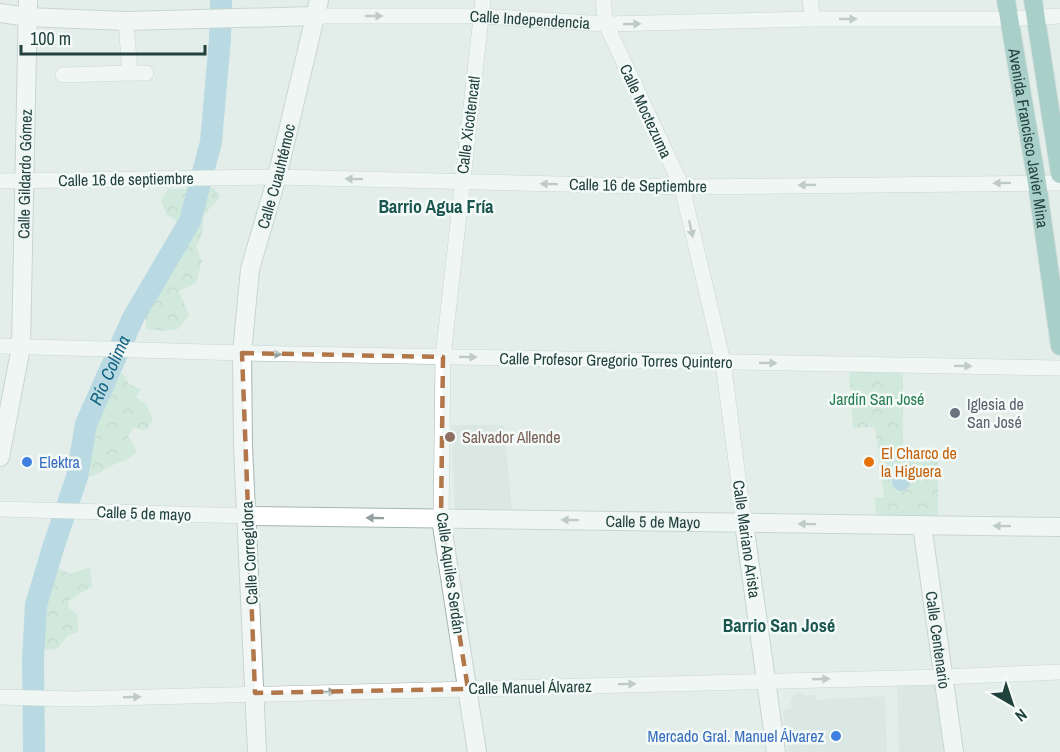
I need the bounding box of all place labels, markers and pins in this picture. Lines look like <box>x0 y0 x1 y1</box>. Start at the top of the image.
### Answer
place label: Iglesia de San José <box>967 393 1024 433</box>
marker: Iglesia de San José <box>948 406 962 420</box>
place label: Salvador Allende <box>462 426 560 448</box>
marker: Salvador Allende <box>443 430 457 444</box>
place label: El Charco de la Higuera <box>881 442 957 482</box>
place label: Elektra <box>39 451 81 473</box>
marker: Elektra <box>20 455 34 469</box>
marker: El Charco de la Higuera <box>862 455 876 469</box>
place label: Mercado Gral. Manuel Álvarez <box>648 725 824 747</box>
marker: Mercado Gral. Manuel Álvarez <box>829 729 843 743</box>

